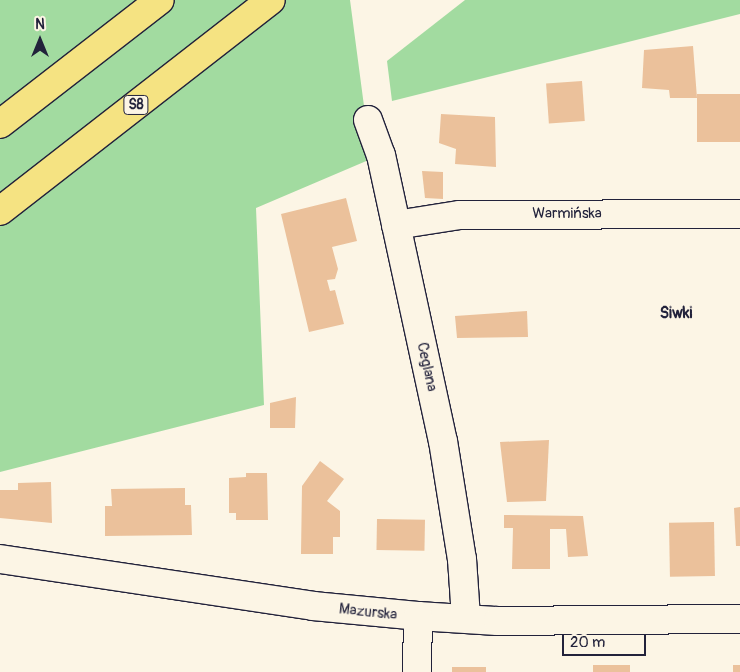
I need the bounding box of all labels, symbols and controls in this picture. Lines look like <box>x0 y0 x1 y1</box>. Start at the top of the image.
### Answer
north arrow <box>15 15 65 65</box>
text: N <box>35 16 45 33</box>
road number: S8 <box>122 94 150 116</box>
street label: Warmińska <box>532 205 602 223</box>
district label: Siwki <box>660 303 692 323</box>
street label: Ceglana <box>413 341 441 393</box>
street label: Mazurska <box>338 600 398 624</box>
scale bar <box>565 624 649 656</box>
text: 20 m <box>570 633 605 652</box>

